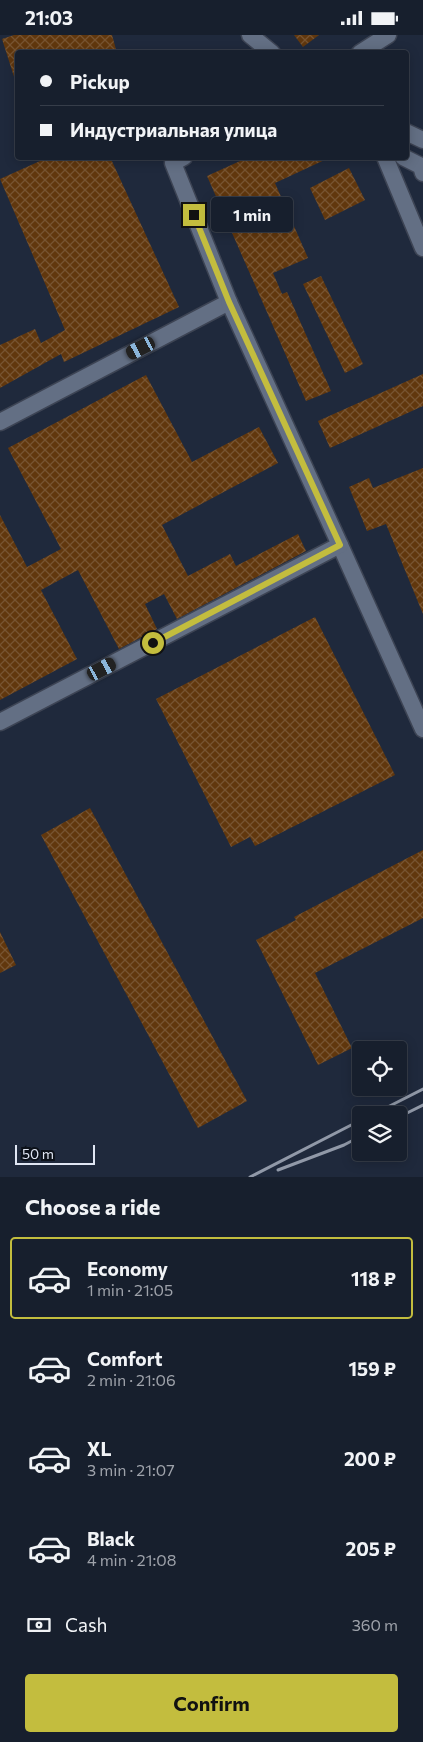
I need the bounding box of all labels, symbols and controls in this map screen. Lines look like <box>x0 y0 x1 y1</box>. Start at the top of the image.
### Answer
text: 21:03 <box>25 6 73 29</box>
text: Pickup <box>70 70 130 93</box>
text: Индустриальная улица <box>70 118 277 141</box>
callout: 1 min <box>212 197 294 233</box>
route end <box>183 204 205 226</box>
text: 1 min <box>233 205 271 224</box>
car <box>124 335 157 361</box>
route start <box>142 632 164 654</box>
car <box>85 655 118 683</box>
map controls <box>352 1041 407 1161</box>
button: locate <box>352 1041 407 1096</box>
button: layers <box>352 1106 407 1161</box>
scale bar <box>15 1142 95 1165</box>
text: 50 m <box>22 1145 54 1162</box>
text: Choose a ride <box>25 1193 160 1220</box>
icon: car <box>27 1256 72 1301</box>
text: Economy <box>87 1257 168 1280</box>
text: 118 ₽ <box>351 1267 396 1290</box>
text: 1 min · 21:05 <box>87 1280 173 1299</box>
icon: car <box>27 1346 72 1391</box>
text: Comfort <box>87 1347 163 1370</box>
text: 159 ₽ <box>348 1357 396 1380</box>
text: 2 min · 21:06 <box>87 1370 176 1389</box>
icon: car <box>27 1436 72 1481</box>
text: XL <box>87 1437 112 1460</box>
text: 200 ₽ <box>344 1447 396 1470</box>
text: 3 min · 21:07 <box>87 1460 175 1479</box>
icon: car <box>27 1526 72 1571</box>
text: Black <box>87 1527 135 1550</box>
text: 205 ₽ <box>345 1537 396 1560</box>
text: 4 min · 21:08 <box>87 1550 176 1569</box>
icon: cash <box>25 1611 53 1639</box>
text: Cash <box>65 1613 107 1636</box>
text: 360 m <box>352 1615 398 1634</box>
button: Confirm <box>25 1674 398 1732</box>

